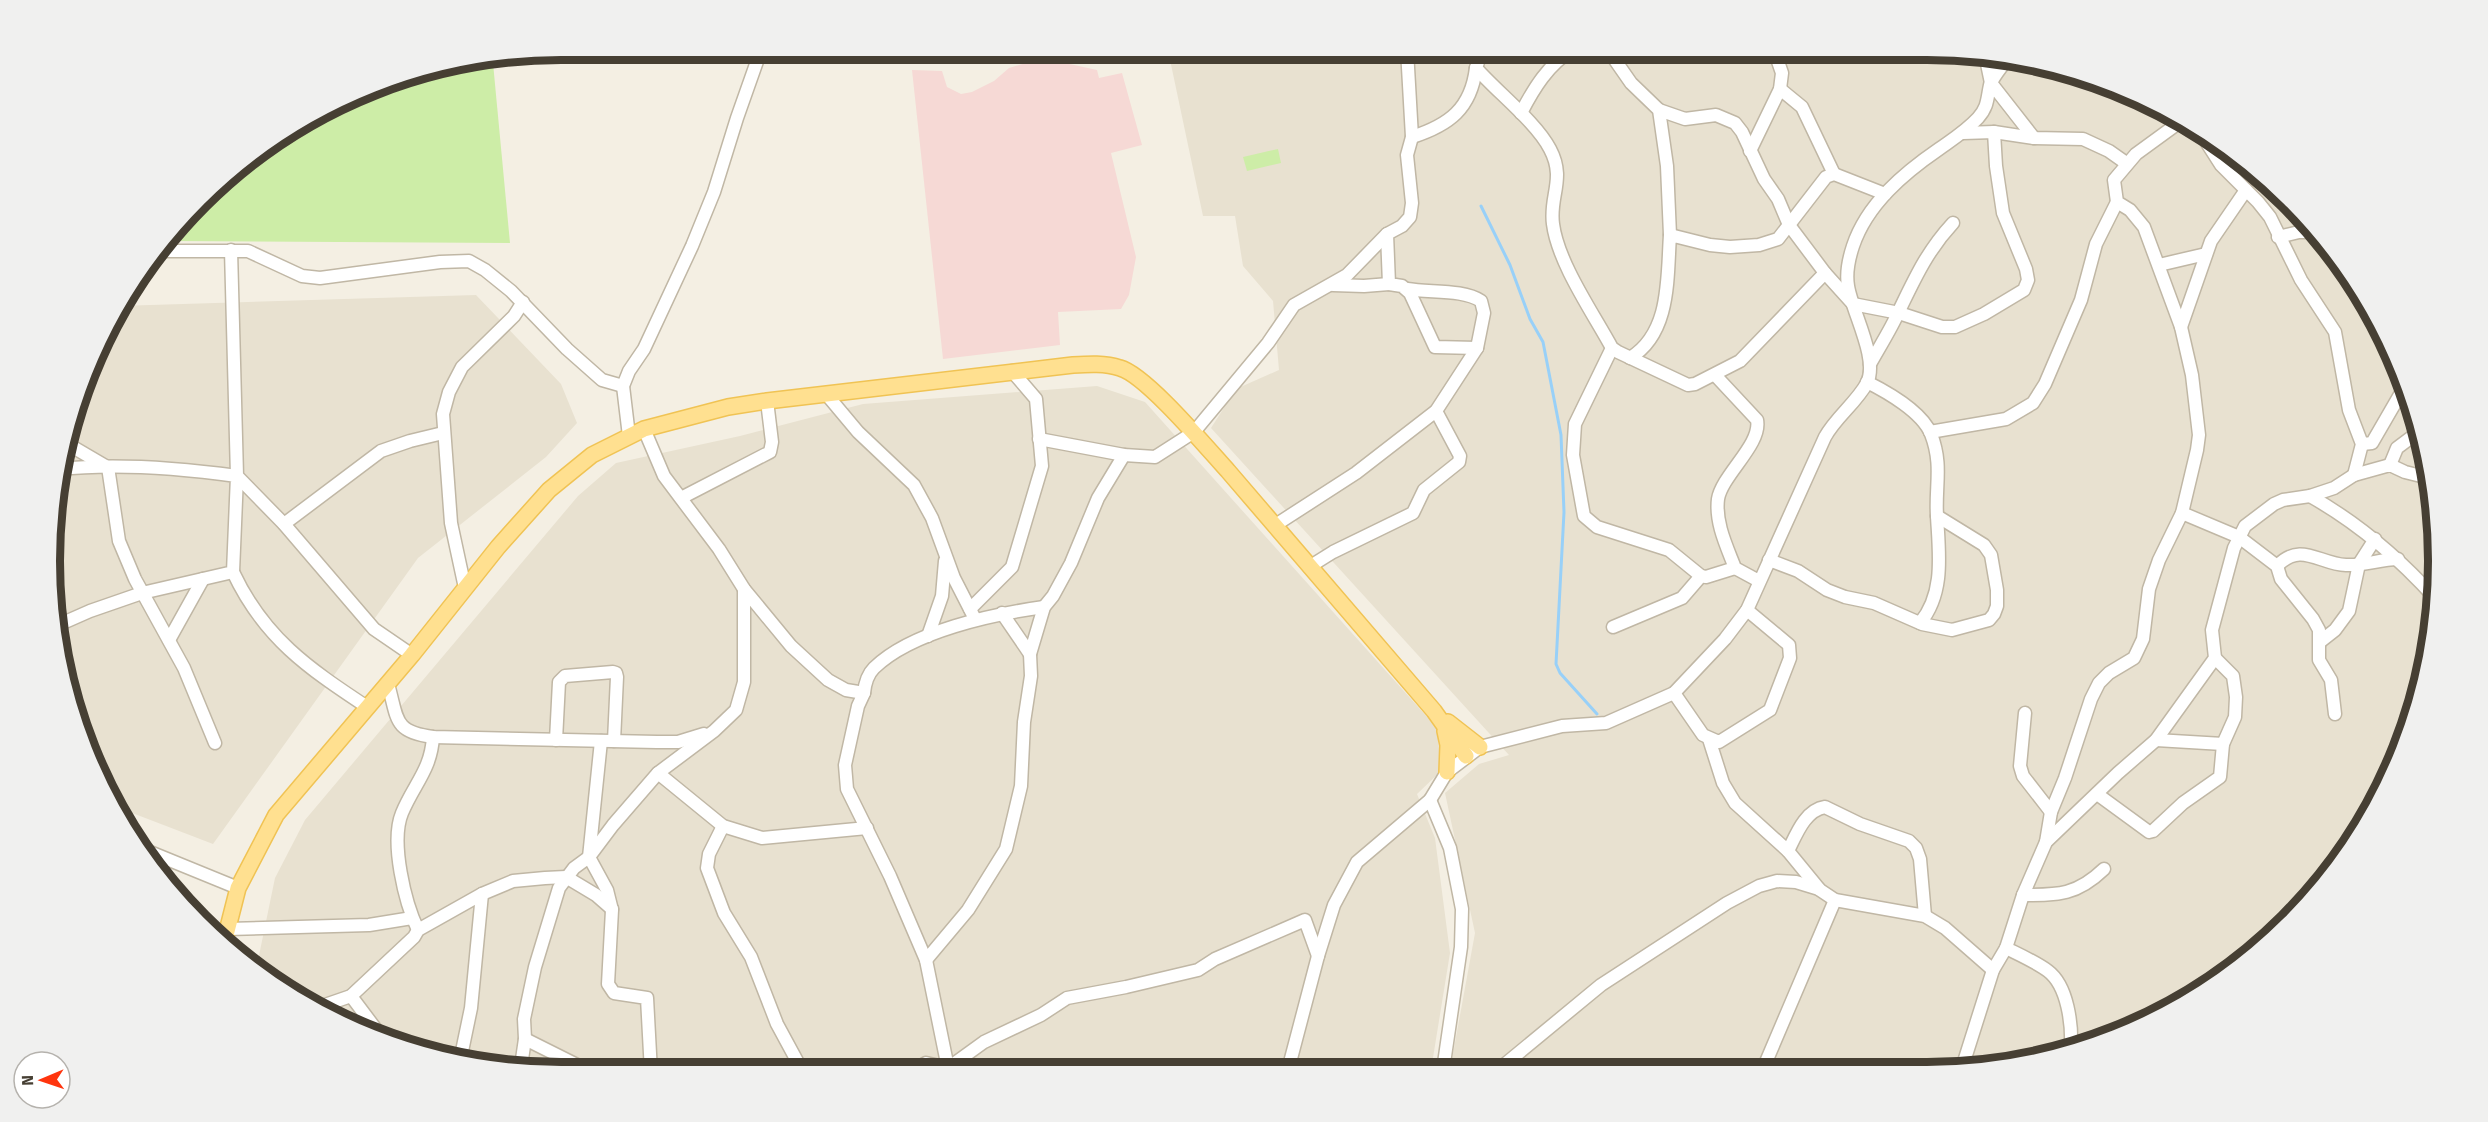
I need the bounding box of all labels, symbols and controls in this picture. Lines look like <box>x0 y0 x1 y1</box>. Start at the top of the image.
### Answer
north arrow <box>12 1050 72 1110</box>
text: N <box>18 1075 37 1086</box>

